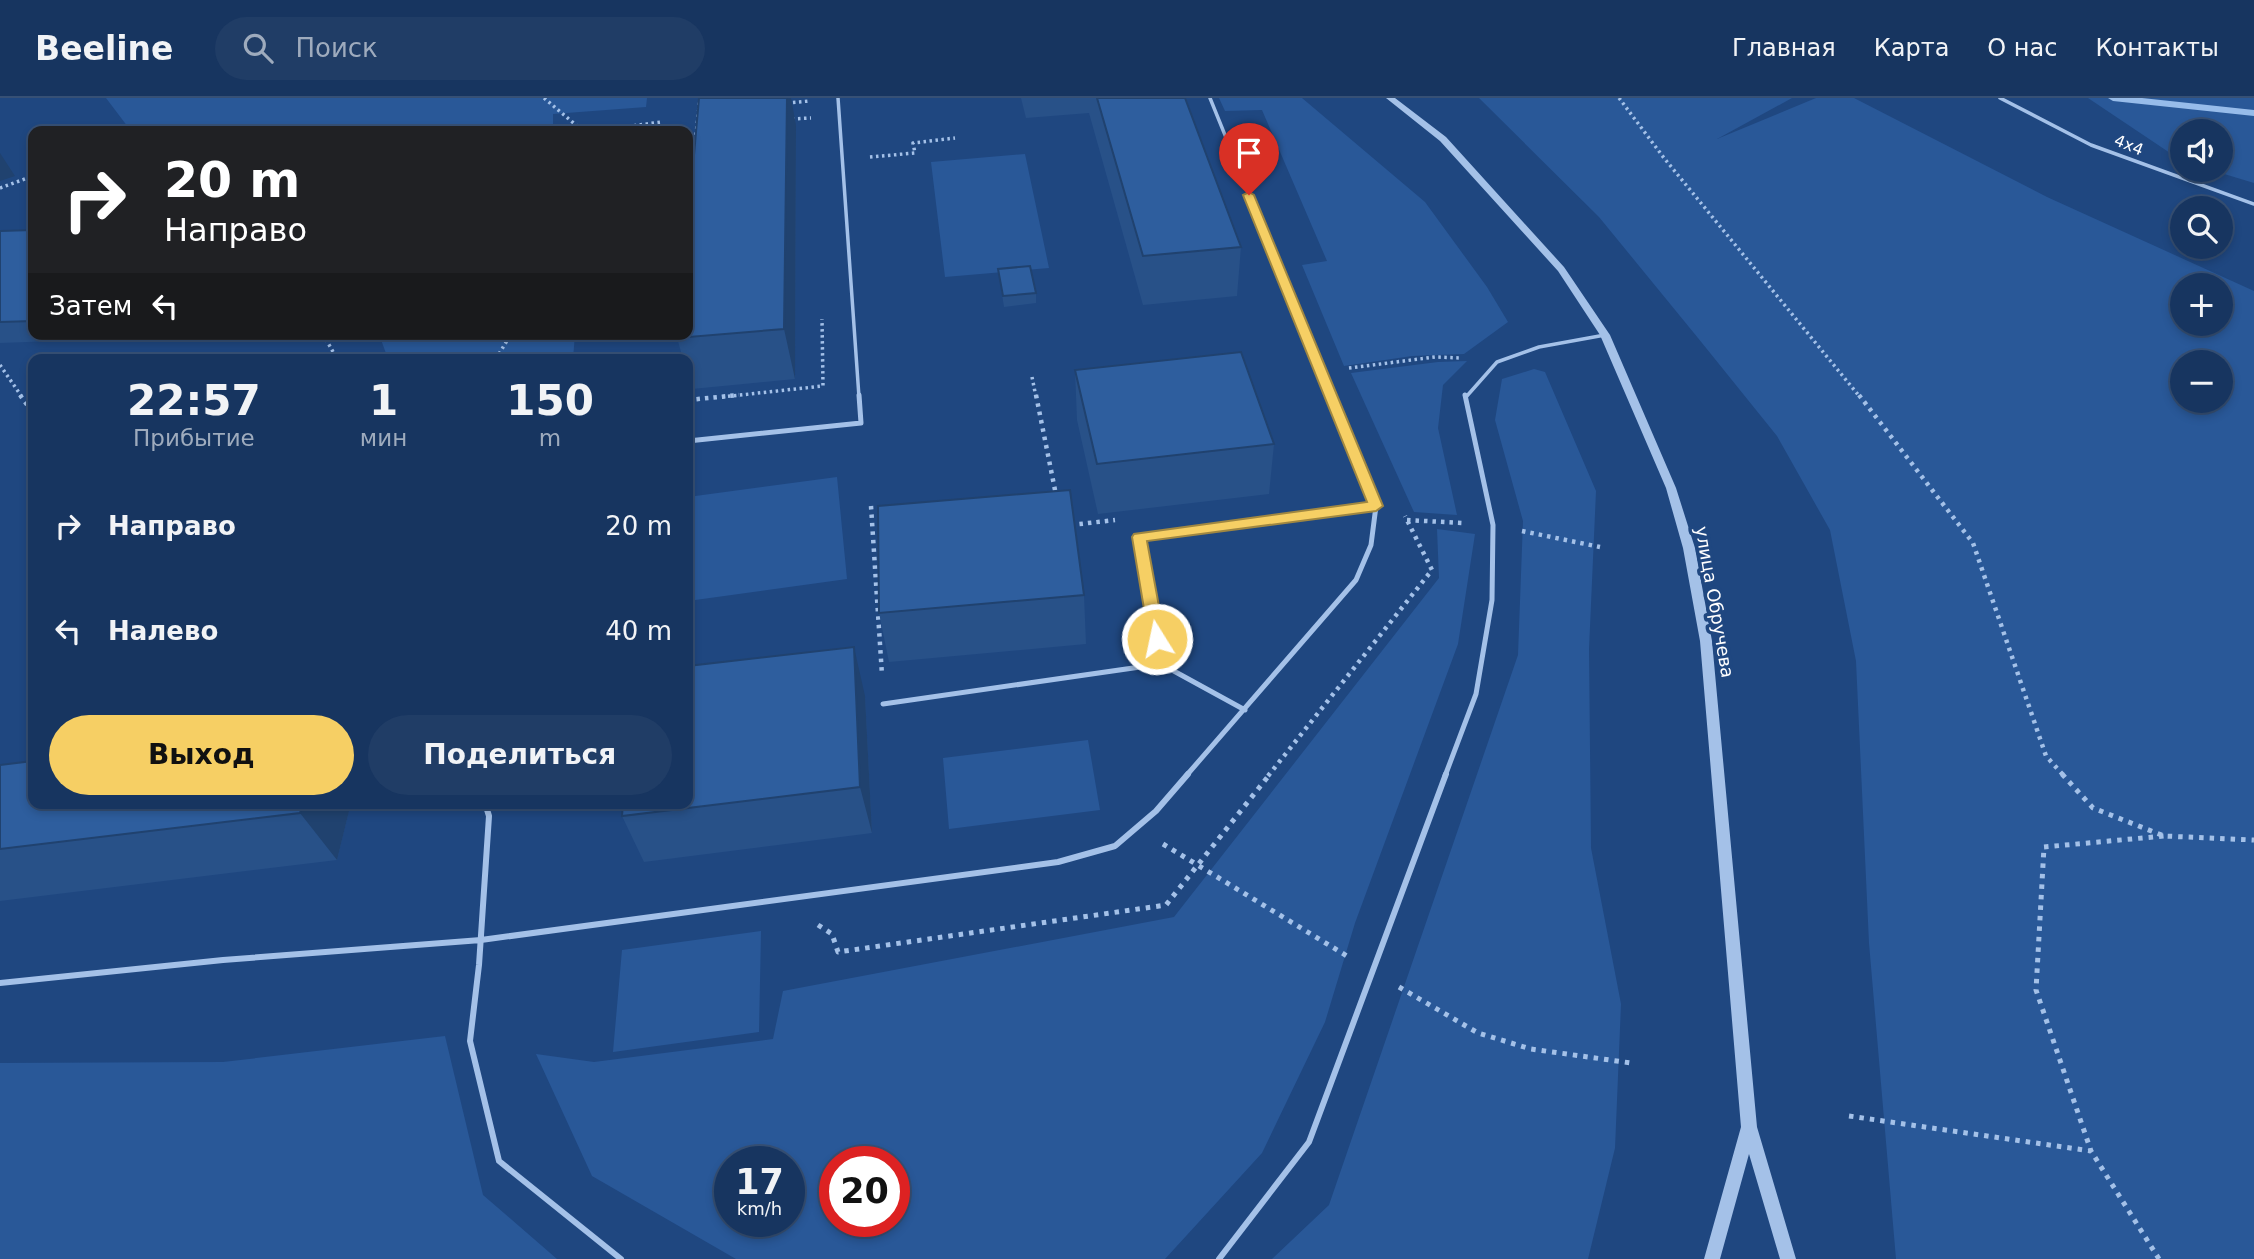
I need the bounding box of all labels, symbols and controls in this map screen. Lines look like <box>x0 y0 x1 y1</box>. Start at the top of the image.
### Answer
search box <box>215 17 705 80</box>
text: Beeline <box>35 29 173 68</box>
icon: search <box>239 29 277 67</box>
text: Поиск <box>295 33 378 63</box>
text: Главная <box>1732 34 1836 62</box>
text: Карта <box>1874 34 1949 62</box>
text: О нас <box>1987 34 2057 62</box>
text: Контакты <box>2095 34 2219 62</box>
map controls <box>2170 119 2233 413</box>
button: sound <box>2170 119 2233 182</box>
pin <box>1219 123 1279 195</box>
street label: 4x4 <box>2112 131 2146 159</box>
icon: arrive <box>1230 134 1268 172</box>
text: 20 m <box>164 152 300 209</box>
icon: right <box>49 154 140 245</box>
button: search <box>2170 196 2233 259</box>
text: Направо <box>164 211 307 249</box>
button: + <box>2170 273 2233 336</box>
icon: left <box>146 287 184 325</box>
text: Затем <box>49 291 132 321</box>
button: − <box>2170 350 2233 413</box>
text: 22:57 <box>127 376 261 425</box>
text: 1 <box>369 376 398 425</box>
text: 150 <box>506 376 594 425</box>
text: Прибытие <box>133 425 255 451</box>
text: мин <box>360 425 407 451</box>
text: m <box>539 425 561 451</box>
icon: right <box>49 507 87 545</box>
text: Направо <box>108 511 236 541</box>
text: 20 m <box>605 511 672 541</box>
street label: улица Обручева <box>1691 525 1739 679</box>
position arrow <box>1120 602 1194 676</box>
icon: left <box>49 612 87 650</box>
text: Налево <box>108 616 218 646</box>
text: 40 m <box>605 616 672 646</box>
button: Выход <box>49 715 354 795</box>
button: Поделиться <box>368 715 672 795</box>
speed limit sign: 20 <box>819 1146 910 1237</box>
text: 17 <box>735 1162 784 1202</box>
text: km/h <box>737 1198 782 1219</box>

